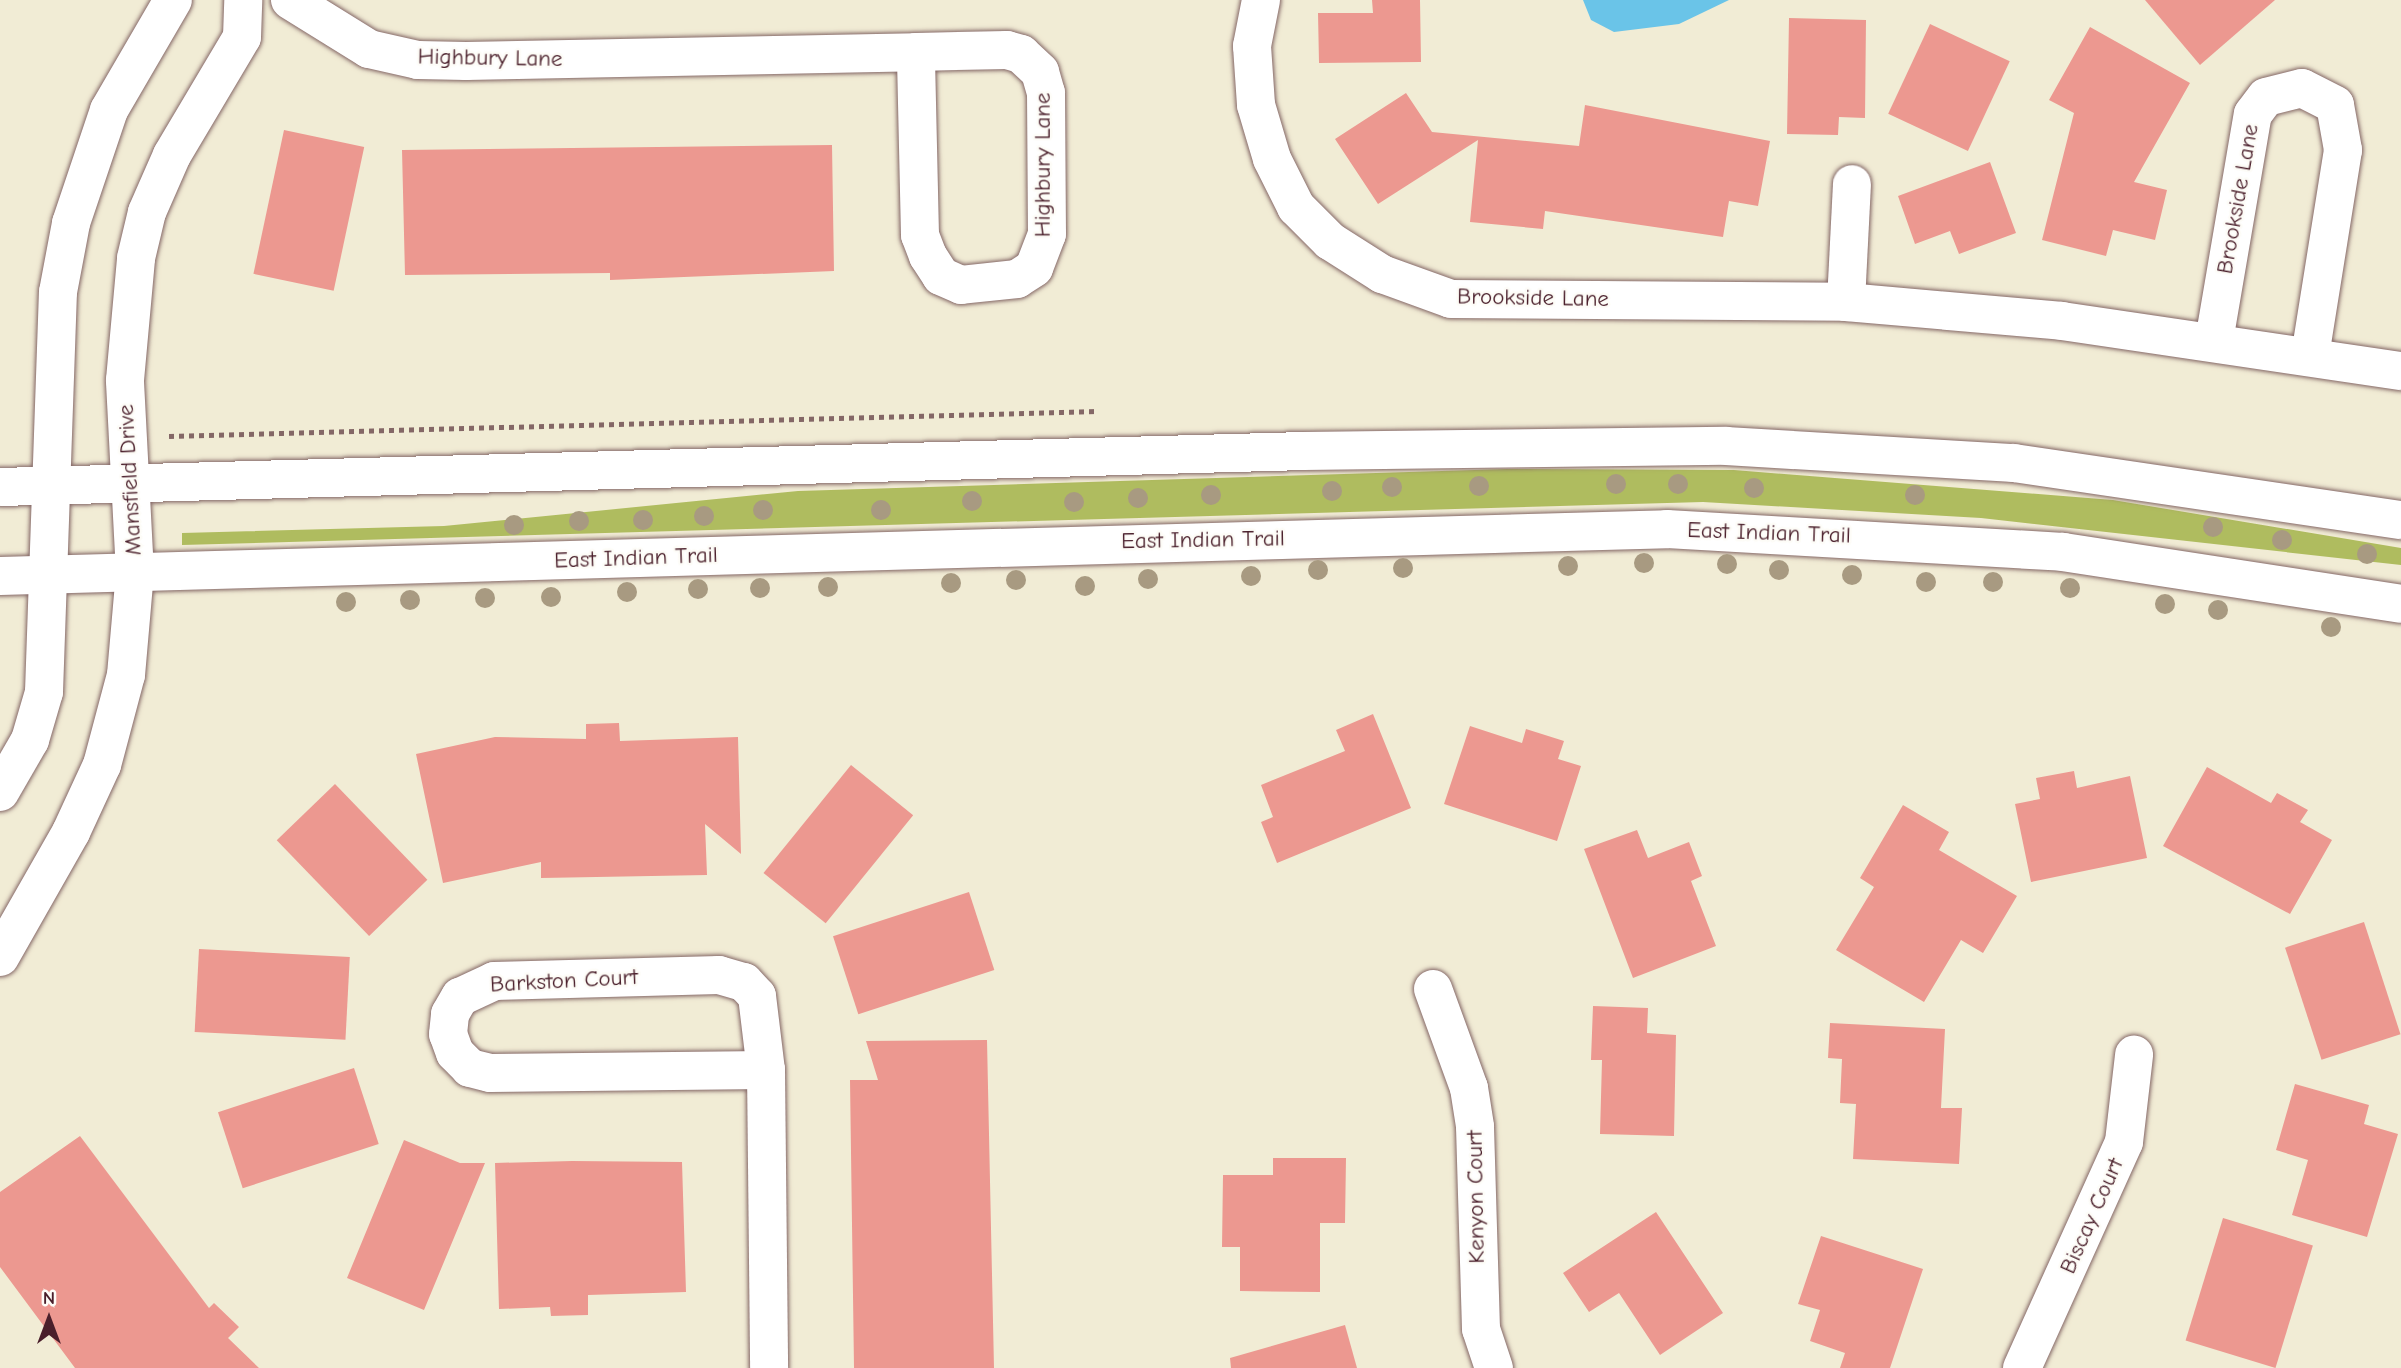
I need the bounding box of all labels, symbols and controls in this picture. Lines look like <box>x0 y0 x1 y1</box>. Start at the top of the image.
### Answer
street label: Highbury Lane <box>417 43 563 73</box>
street label: Highbury Lane <box>1029 93 1057 237</box>
street label: Brookside Lane <box>2211 122 2265 276</box>
street label: Brookside Lane <box>1457 283 1609 313</box>
street label: Mansfield Drive <box>112 404 148 556</box>
street label: East Indian Trail <box>1687 516 1851 550</box>
street label: East Indian Trail <box>1121 525 1285 555</box>
street label: East Indian Trail <box>554 541 718 575</box>
street label: Barkston Court <box>489 963 639 999</box>
street label: Kenyon Court <box>1461 1130 1491 1264</box>
street label: Biscay Court <box>2054 1154 2130 1278</box>
north arrow <box>14 1284 84 1354</box>
text: N <box>43 1287 55 1309</box>

